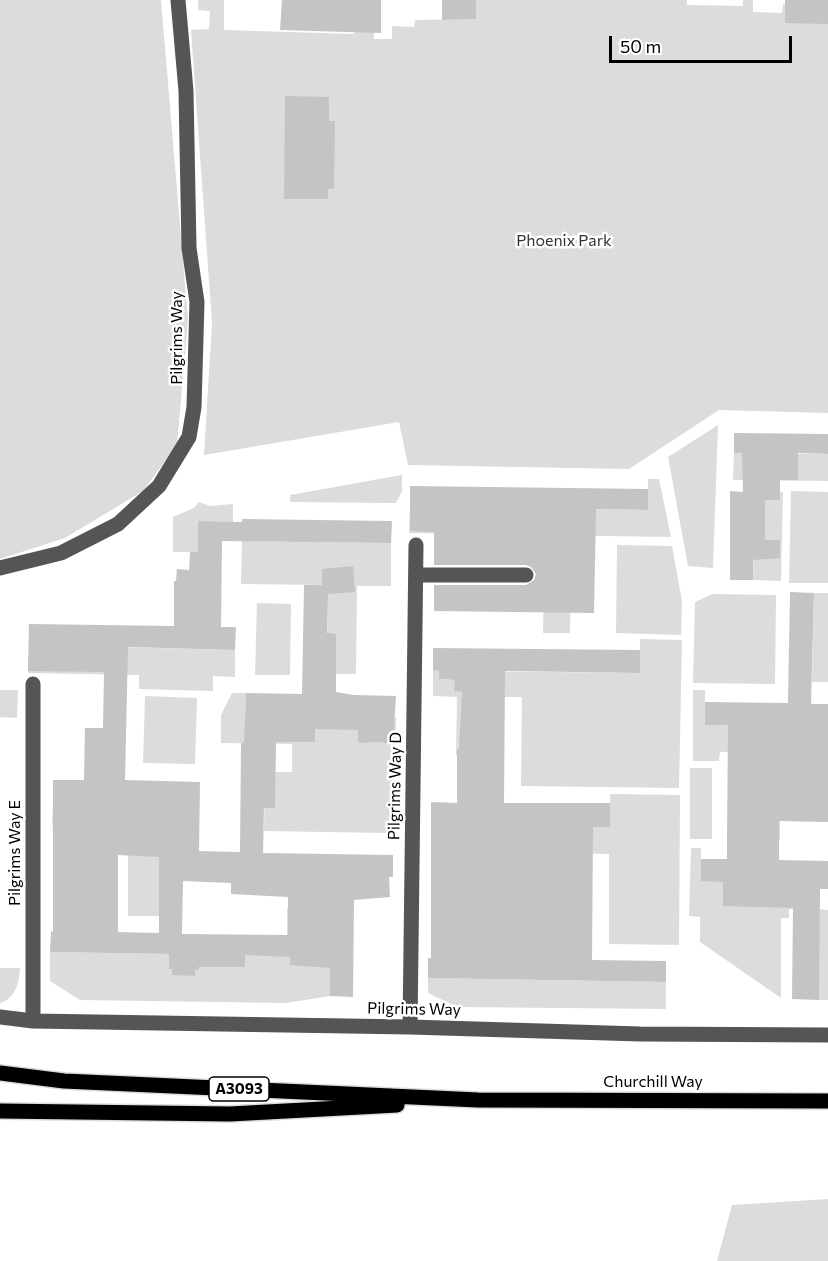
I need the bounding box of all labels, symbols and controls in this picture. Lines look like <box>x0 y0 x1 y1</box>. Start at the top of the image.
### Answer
scale bar <box>612 24 795 62</box>
text: 50 m <box>620 35 661 57</box>
park label: Phoenix Park <box>516 231 612 251</box>
street label: Pilgrims Way <box>167 291 187 385</box>
street label: Pilgrims Way D <box>384 732 406 840</box>
street label: Pilgrims Way E <box>5 800 25 906</box>
street label: Pilgrims Way <box>367 999 461 1019</box>
street label: Churchill Way <box>603 1072 703 1092</box>
road number: A3093 <box>209 1077 269 1101</box>

